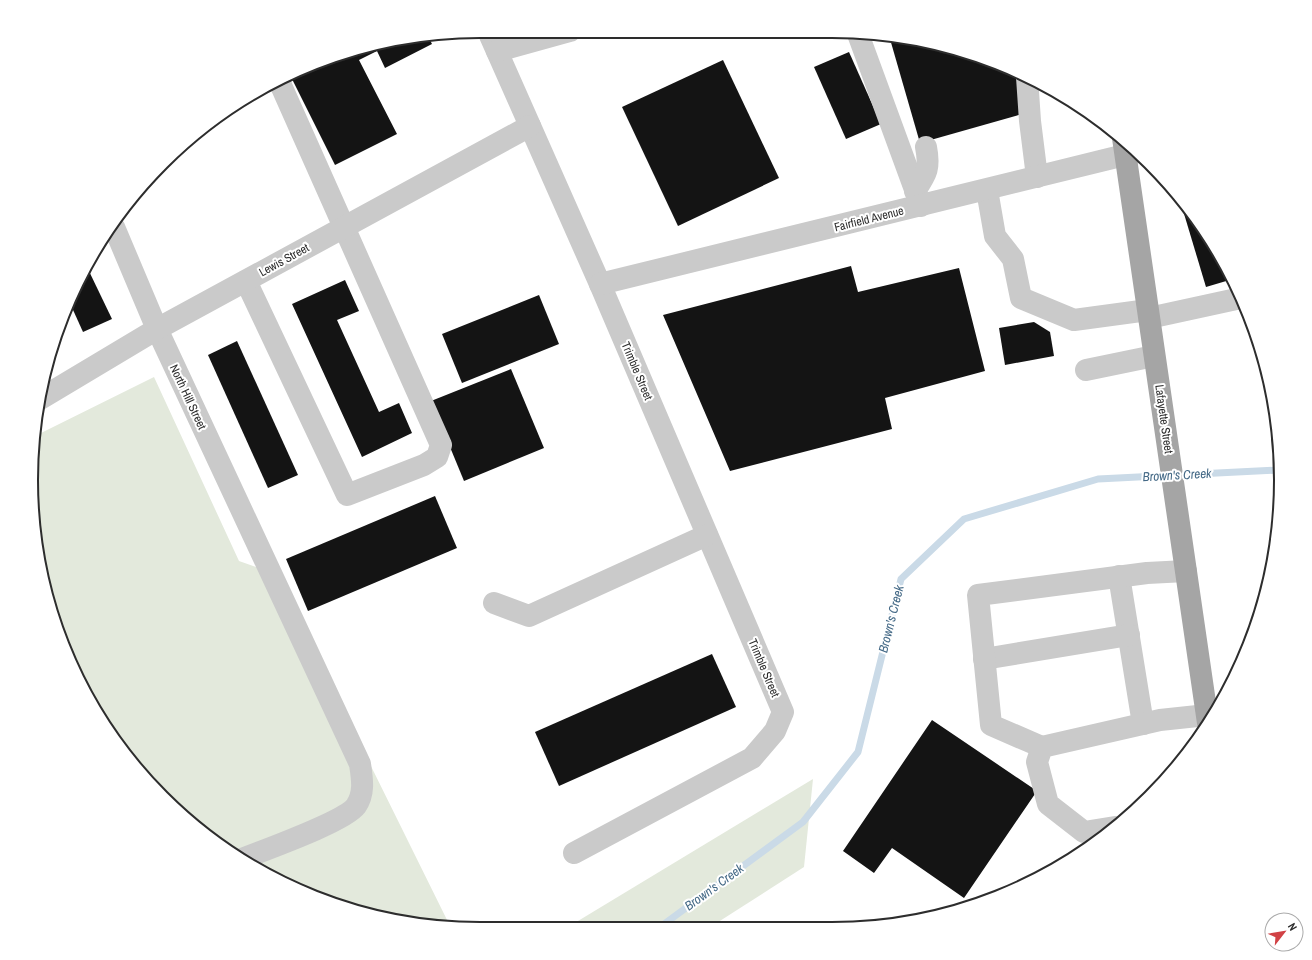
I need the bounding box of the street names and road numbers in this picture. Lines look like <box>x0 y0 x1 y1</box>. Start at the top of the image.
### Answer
street label: Fairfield Avenue <box>833 203 905 235</box>
street label: Lewis Street <box>256 240 312 280</box>
street label: Trimble Street <box>618 339 657 403</box>
street label: North Hill Street <box>166 362 210 432</box>
street label: Lafayette Street <box>1151 383 1177 455</box>
street label: Trimble Street <box>745 636 784 700</box>

